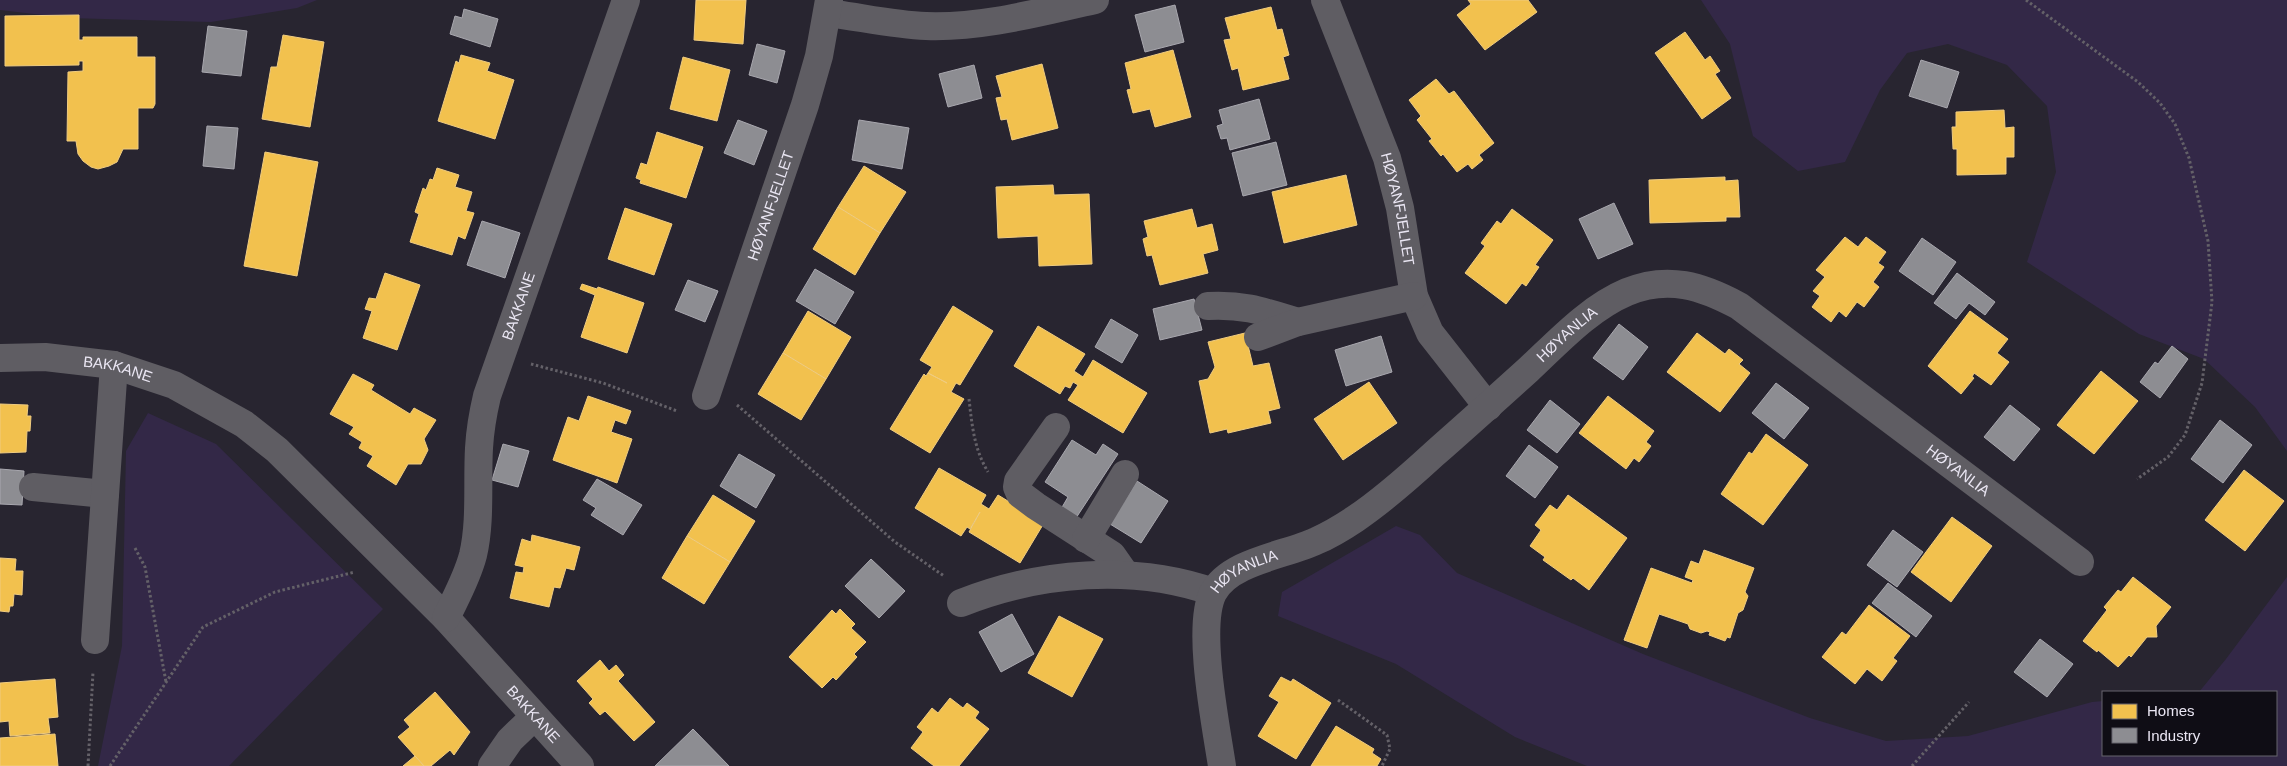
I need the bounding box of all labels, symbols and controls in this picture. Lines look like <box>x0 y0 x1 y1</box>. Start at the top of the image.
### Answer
street label: HØYANFJELLET <box>744 148 797 263</box>
street label: HØYANFJELLET <box>1378 151 1418 267</box>
street label: BAKKANE <box>498 270 538 342</box>
street label: HØYANLIA <box>1533 303 1600 365</box>
street label: BAKKANE <box>82 352 155 385</box>
street label: HØYANLIA <box>1923 441 1993 499</box>
street label: HØYANLIA <box>1206 546 1279 596</box>
street label: BAKKANE <box>503 682 564 746</box>
legend <box>2102 691 2277 756</box>
text: Homes <box>2147 702 2195 719</box>
text: Industry <box>2147 727 2201 744</box>

